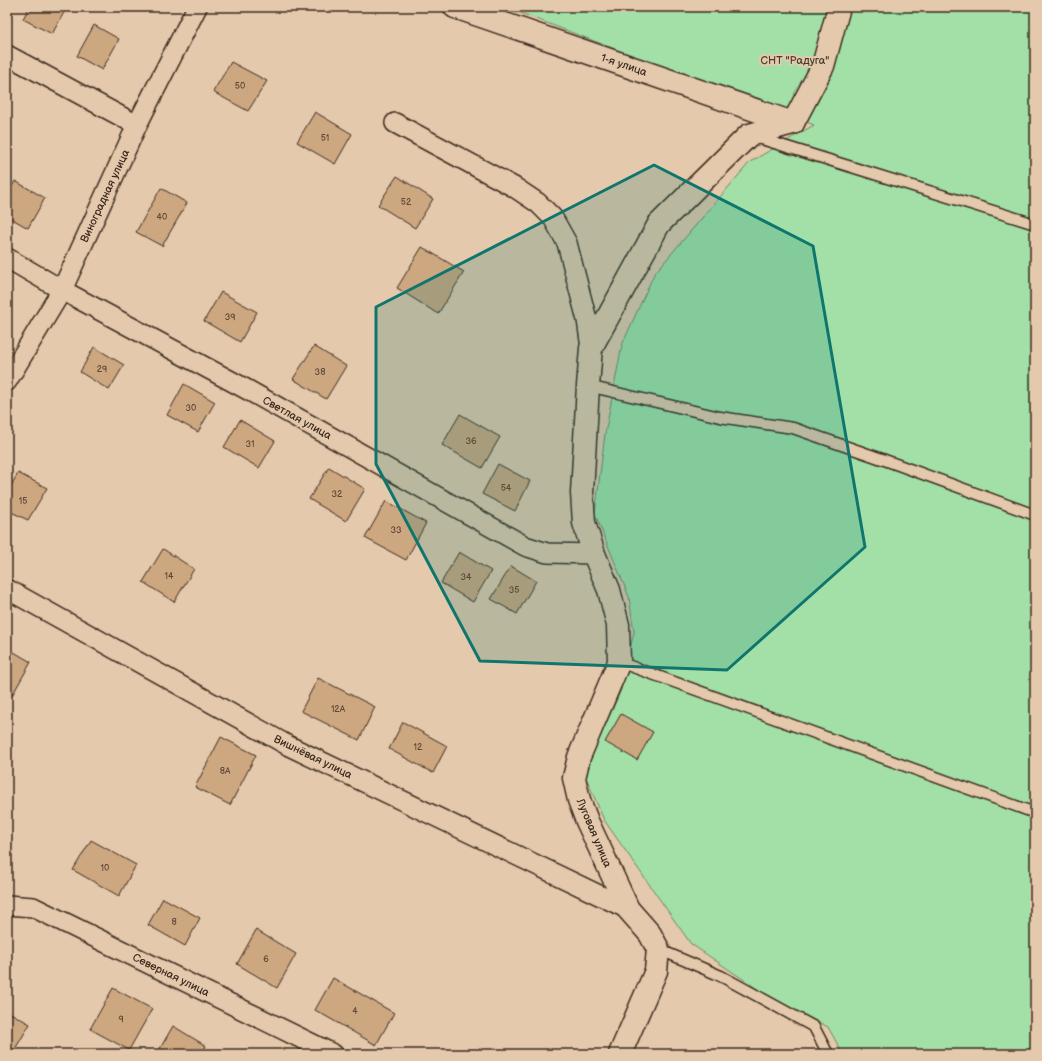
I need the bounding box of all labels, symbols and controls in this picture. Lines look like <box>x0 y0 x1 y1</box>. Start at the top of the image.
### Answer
street label: 1-я улица <box>599 51 649 79</box>
park label: СНТ "Радуга" <box>761 54 829 67</box>
house number: 50 <box>235 81 245 92</box>
house number: 51 <box>321 133 329 144</box>
street label: Виноградная улица <box>78 147 132 245</box>
house number: 52 <box>401 197 412 208</box>
house number: 40 <box>157 212 167 223</box>
house number: 39 <box>225 312 235 323</box>
house number: 29 <box>97 364 107 375</box>
house number: 38 <box>315 367 325 378</box>
street label: Светлая улица <box>260 394 334 443</box>
house number: 30 <box>186 403 196 414</box>
house number: 36 <box>465 436 477 447</box>
house number: 31 <box>245 439 255 450</box>
house number: 54 <box>501 483 512 494</box>
house number: 32 <box>332 489 343 500</box>
house number: 15 <box>19 496 27 507</box>
house number: 33 <box>390 525 402 536</box>
house number: 14 <box>165 571 174 582</box>
house number: 34 <box>460 572 472 583</box>
house number: 35 <box>509 585 519 596</box>
house number: 12А <box>331 704 346 715</box>
street label: Вишнёвая улица <box>272 732 355 782</box>
house number: 12 <box>414 742 423 753</box>
house number: 8А <box>220 766 231 777</box>
street label: Луговая улица <box>573 796 615 870</box>
house number: 10 <box>101 863 109 874</box>
house number: 8 <box>171 917 177 928</box>
street label: Северная улица <box>130 951 212 999</box>
house number: 6 <box>263 954 269 965</box>
house number: 4 <box>352 1006 358 1017</box>
house number: 9 <box>118 1014 124 1025</box>

